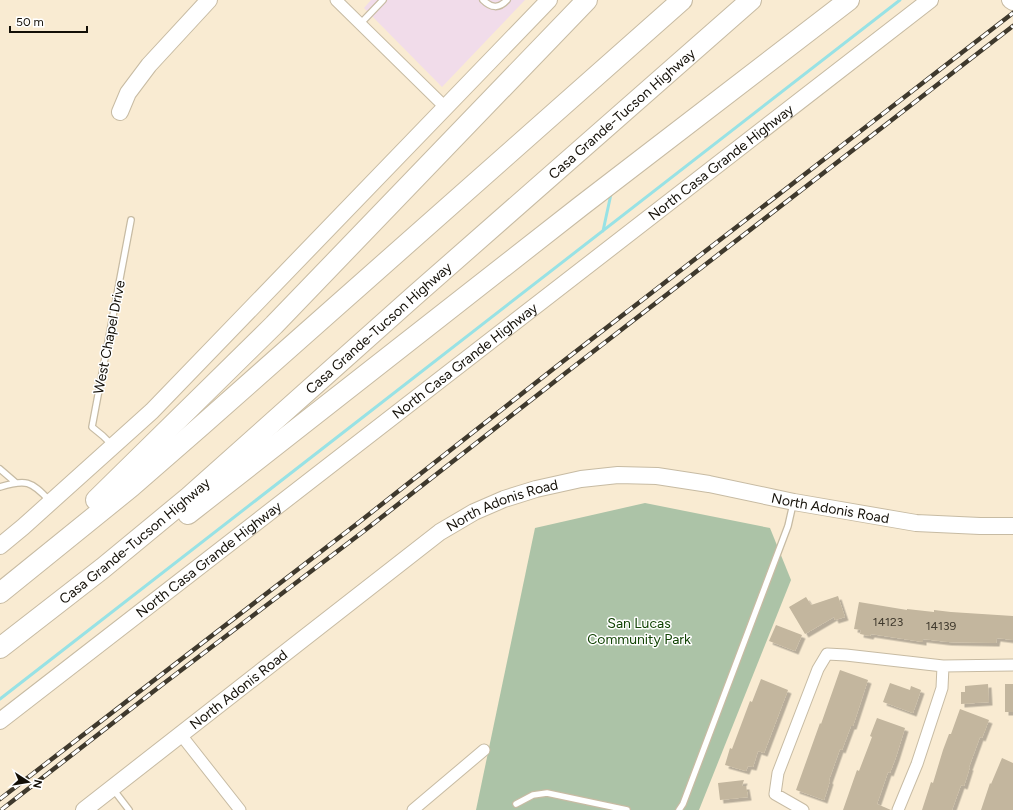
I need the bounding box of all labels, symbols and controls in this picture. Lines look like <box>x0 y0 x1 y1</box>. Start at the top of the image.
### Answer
scale bar <box>10 8 87 34</box>
text: 50 m <box>16 15 44 29</box>
street label: Casa Grande-Tucson Highway <box>545 45 699 183</box>
street label: North Casa Grande Highway <box>645 101 798 224</box>
street label: Casa Grande-Tucson Highway <box>302 258 456 398</box>
street label: West Chapel Drive <box>90 278 129 395</box>
street label: North Casa Grande Highway <box>389 299 542 423</box>
street label: Casa Grande-Tucson Highway <box>56 474 214 608</box>
street label: North Adonis Road <box>443 476 560 535</box>
street label: North Adonis Road <box>770 489 890 527</box>
street label: North Casa Grande Highway <box>133 498 286 621</box>
park label: San Lucas Community Park <box>587 615 691 648</box>
house number: 14123 <box>873 615 903 629</box>
house number: 14139 <box>926 619 957 633</box>
street label: North Adonis Road <box>187 646 291 733</box>
north arrow <box>8 762 48 802</box>
text: N <box>30 778 45 789</box>

